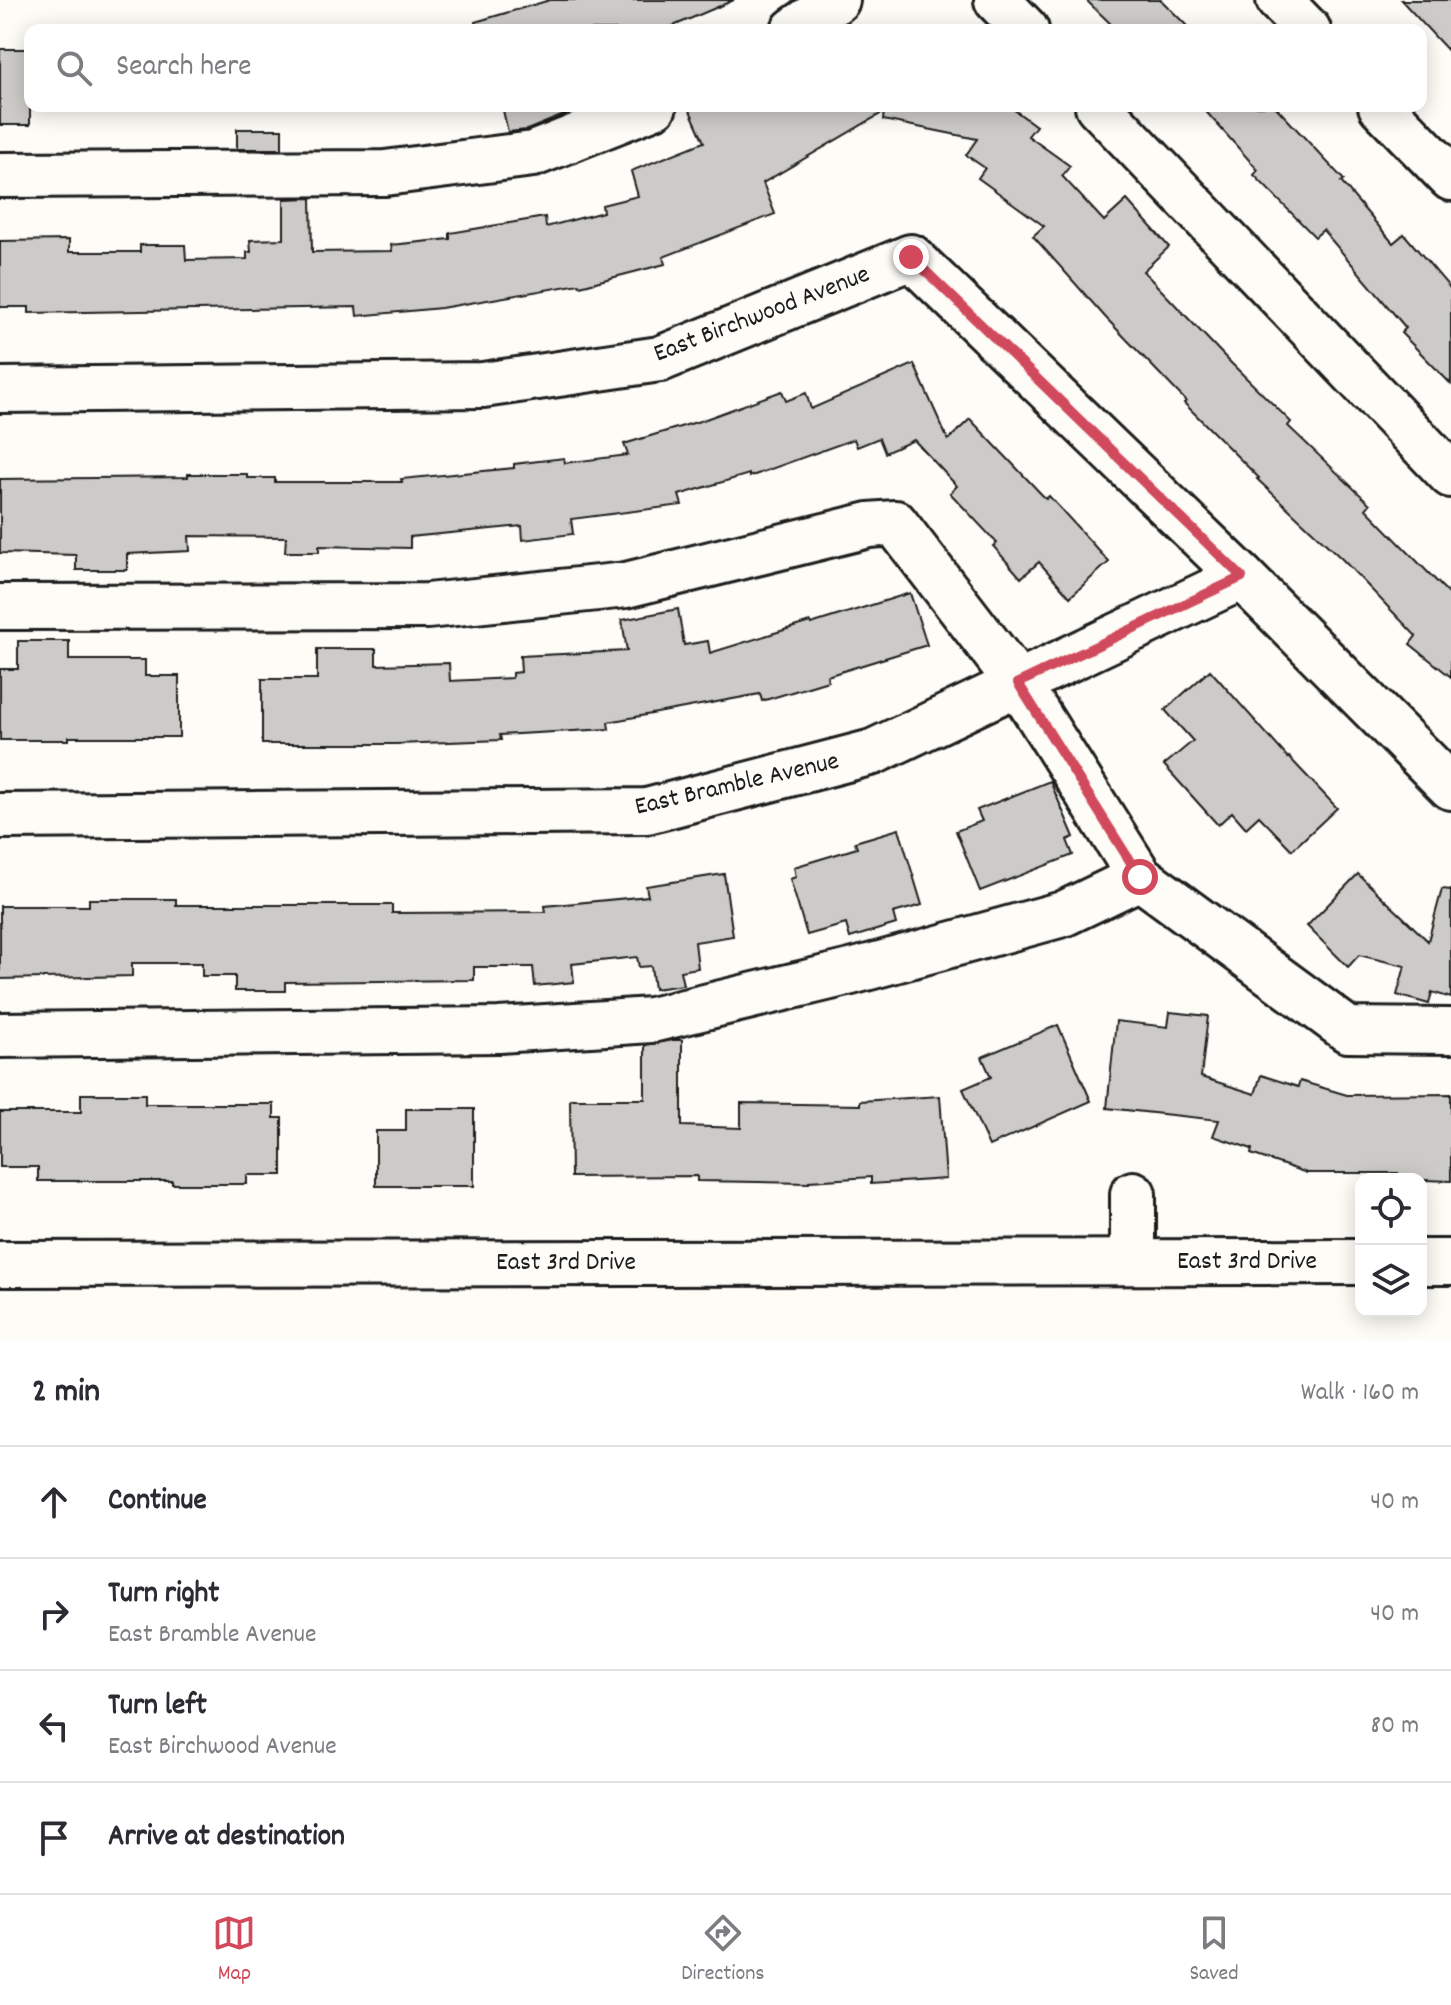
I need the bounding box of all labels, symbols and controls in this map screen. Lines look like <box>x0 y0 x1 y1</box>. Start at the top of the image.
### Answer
search box <box>24 24 1427 112</box>
icon: search <box>52 46 96 90</box>
text: Search here <box>116 47 252 90</box>
route end <box>893 239 929 275</box>
street label: East Birchwood Avenue <box>649 257 875 373</box>
street label: East Bramble Avenue <box>631 744 843 826</box>
route start <box>1122 859 1158 895</box>
map controls <box>1355 1173 1427 1317</box>
button: locate <box>1355 1173 1427 1245</box>
street label: East 3rd Drive <box>1177 1244 1317 1281</box>
street label: East 3rd Drive <box>496 1245 636 1282</box>
button: layers <box>1355 1245 1427 1317</box>
text: 2 min <box>32 1369 100 1418</box>
text: Walk · 160 m <box>1301 1375 1419 1412</box>
icon: ahead <box>32 1480 76 1524</box>
text: Continue <box>108 1481 207 1524</box>
text: 40 m <box>1370 1484 1419 1521</box>
text: Turn right <box>108 1574 219 1617</box>
icon: right <box>32 1592 76 1636</box>
text: 40 m <box>1370 1596 1419 1633</box>
text: East Bramble Avenue <box>108 1617 317 1654</box>
text: Turn left <box>108 1686 207 1729</box>
icon: left <box>32 1704 76 1748</box>
text: 80 m <box>1371 1708 1419 1745</box>
text: East Birchwood Avenue <box>108 1729 337 1766</box>
icon: arrive <box>32 1816 76 1860</box>
text: Arrive at destination <box>108 1817 345 1860</box>
tab: Map <box>212 1911 256 1990</box>
tab: Directions <box>681 1911 765 1990</box>
tab: Saved <box>1189 1911 1239 1990</box>

